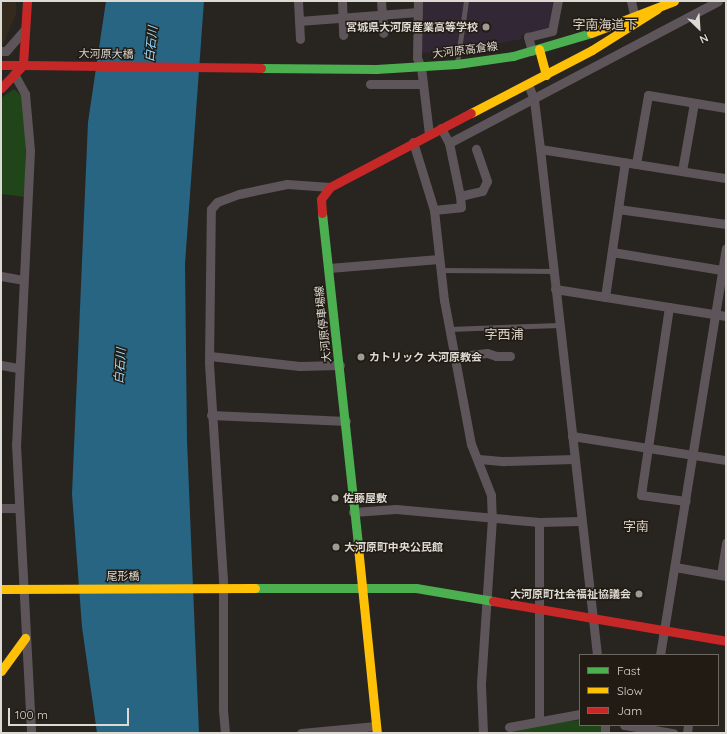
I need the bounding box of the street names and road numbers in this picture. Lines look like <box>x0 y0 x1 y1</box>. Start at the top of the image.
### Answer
street label: 大河原高倉線 <box>431 39 499 61</box>
street label: 大河原大橋 <box>78 47 134 61</box>
street label: 大河原停車場線 <box>312 285 334 363</box>
street label: 尾形橋 <box>107 569 139 583</box>

